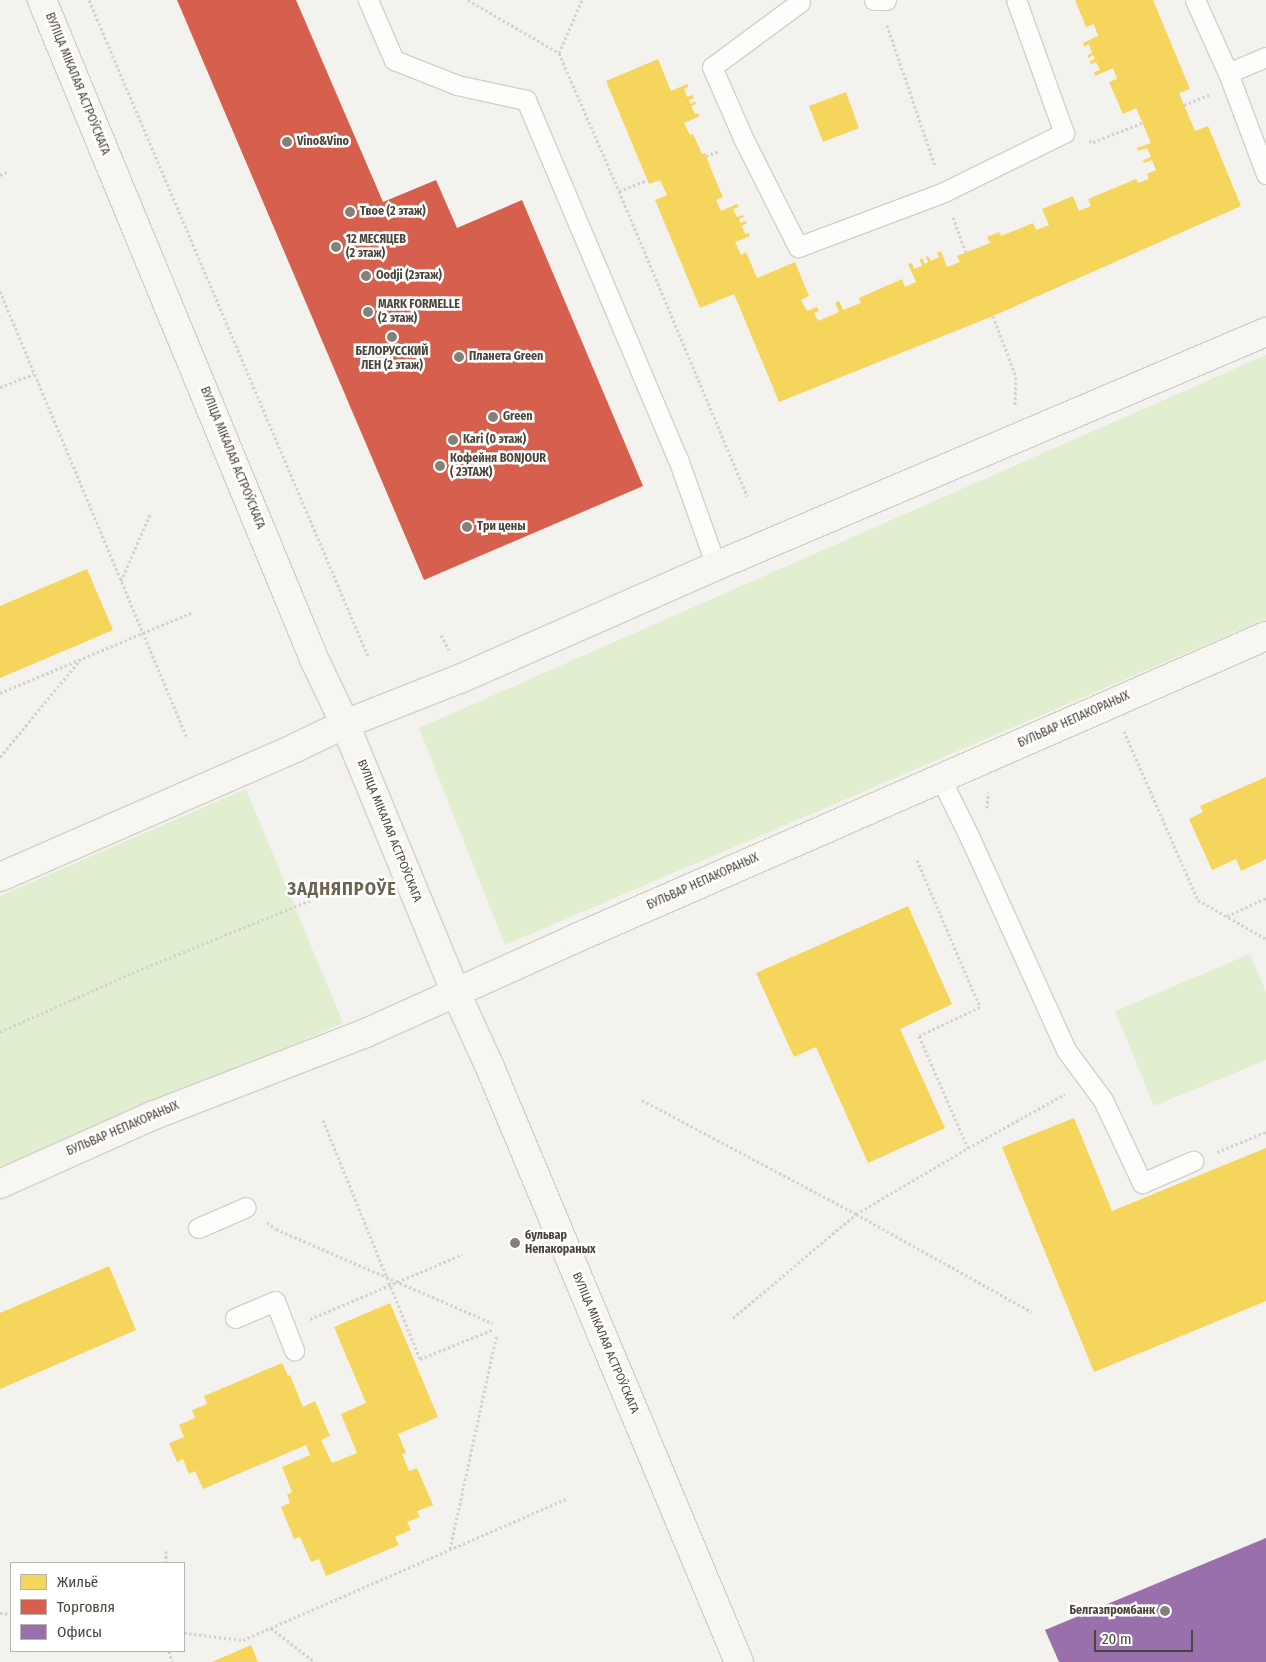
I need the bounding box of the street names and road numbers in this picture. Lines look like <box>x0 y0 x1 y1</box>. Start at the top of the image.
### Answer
street label: ВУЛІЦА МІКАЛАЯ АСТРОЎСКАГА <box>42 11 112 157</box>
street label: ВУЛІЦА МІКАЛАЯ АСТРОЎСКАГА <box>197 385 267 531</box>
street label: БУЛЬВАР НЕПАКОРАНЫХ <box>1016 689 1132 751</box>
street label: ВУЛІЦА МІКАЛАЯ АСТРОЎСКАГА <box>354 758 424 904</box>
street label: БУЛЬВАР НЕПАКОРАНЫХ <box>645 851 761 913</box>
street label: БУЛЬВАР НЕПАКОРАНЫХ <box>65 1099 181 1159</box>
street label: ВУЛІЦА МІКАЛАЯ АСТРОЎСКАГА <box>569 1270 641 1416</box>

